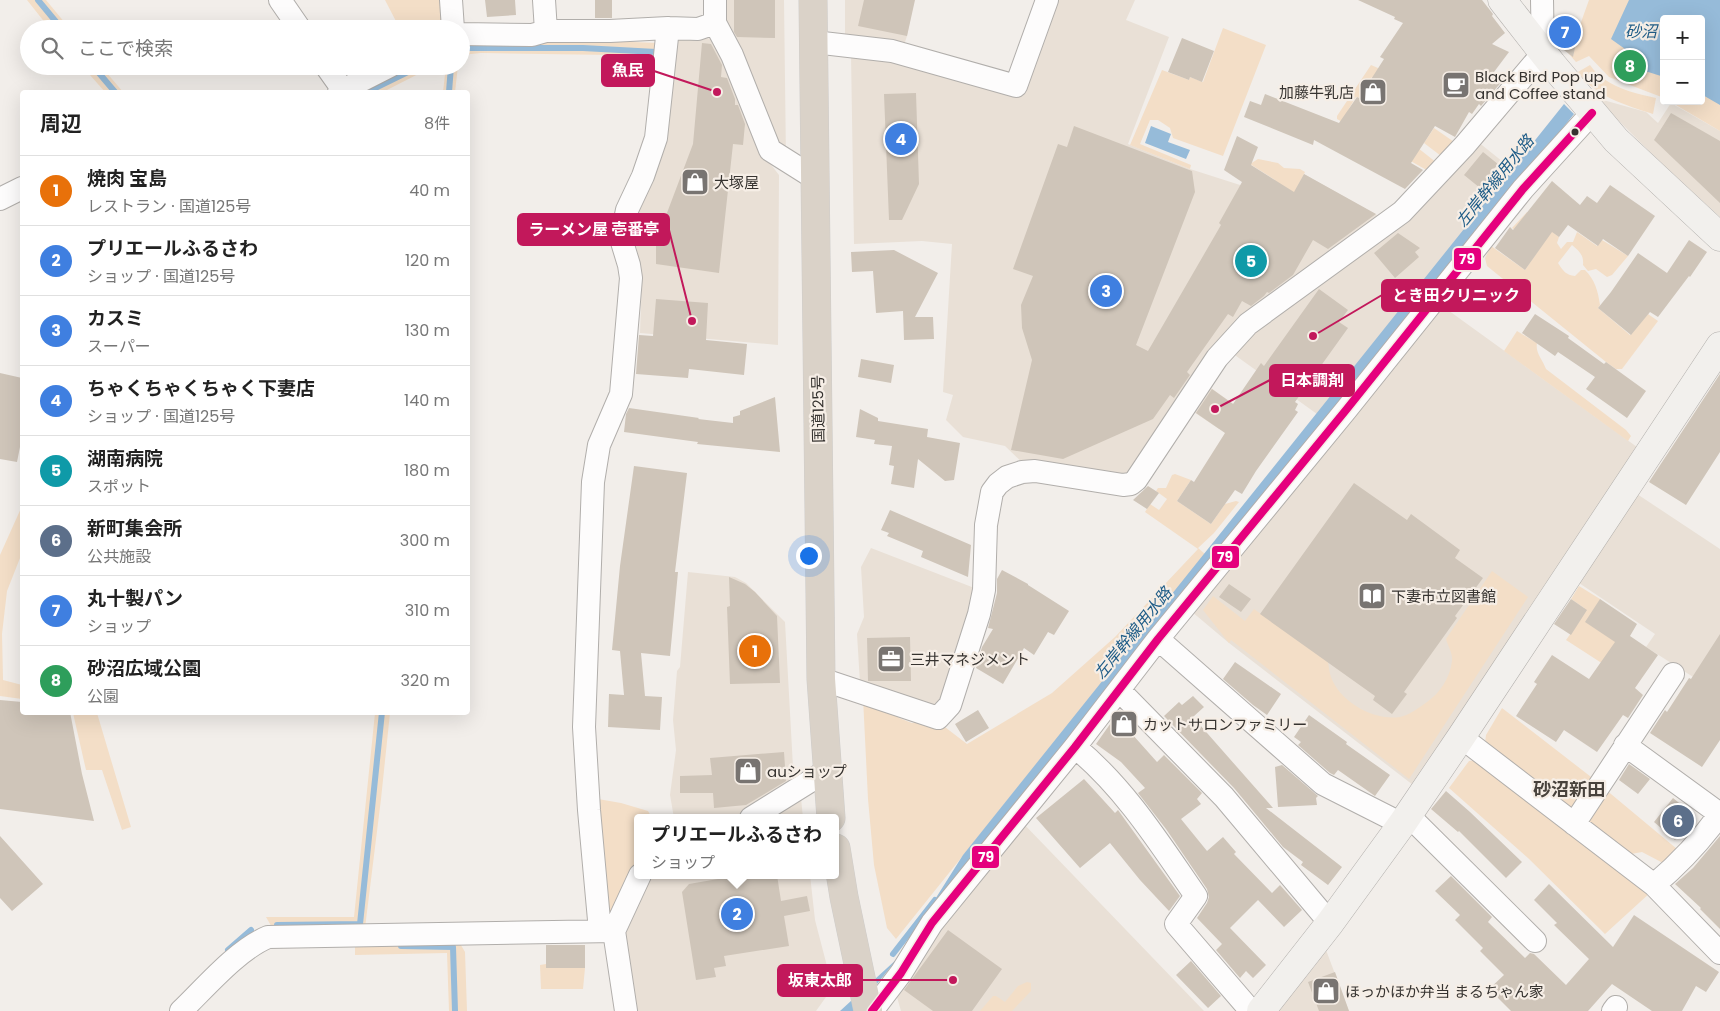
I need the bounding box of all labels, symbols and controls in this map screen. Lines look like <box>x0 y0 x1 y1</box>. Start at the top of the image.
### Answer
pin: 7 <box>1549 13 1581 51</box>
map controls <box>1660 15 1705 105</box>
button: + <box>1660 15 1705 60</box>
search box <box>20 20 470 75</box>
water label: 砂沼 <box>1625 20 1659 43</box>
icon: search <box>38 34 66 62</box>
text: ここで検索 <box>78 35 173 62</box>
pin: 8 <box>1614 47 1646 85</box>
callout: 魚民 <box>602 55 654 86</box>
text: 魚民 <box>612 59 644 82</box>
button: − <box>1660 60 1705 105</box>
place label: Black Bird Pop up and Coffee stand <box>1475 66 1606 104</box>
cafe icon: Black Bird Pop up and Coffee stand <box>1441 70 1471 100</box>
shop icon: 加藤牛乳店 <box>1358 77 1388 107</box>
place label: 加藤牛乳店 <box>1279 82 1354 103</box>
text: 周辺 <box>40 109 82 138</box>
text: 8件 <box>424 112 450 135</box>
pin: 4 <box>885 120 917 158</box>
unlabelled marker <box>1570 127 1580 137</box>
water label: 左岸幹線用水路 <box>1451 129 1540 232</box>
text: 焼肉 宝島 <box>87 165 167 192</box>
shop icon: 大塚屋 <box>680 167 710 197</box>
place label: 大塚屋 <box>714 172 759 193</box>
text: 1 <box>53 179 59 202</box>
text: 40 m <box>409 179 450 202</box>
text: レストラン · 国道125号 <box>87 195 251 218</box>
callout: ラーメン屋 壱番亭 <box>518 214 669 245</box>
text: ラーメン屋 壱番亭 <box>529 218 659 241</box>
text: プリエールふるさわ <box>87 235 258 262</box>
pin: 5 <box>1235 242 1267 280</box>
line badge: 79 <box>1453 247 1482 271</box>
text: 2 <box>51 249 61 272</box>
text: 120 m <box>405 249 450 272</box>
text: 79 <box>1459 249 1475 269</box>
text: ショップ · 国道125号 <box>87 265 235 288</box>
pin: 3 <box>1090 272 1122 310</box>
callout: とき田クリニック <box>1382 280 1530 311</box>
text: とき田クリニック <box>1392 284 1520 307</box>
text: カスミ <box>87 305 144 332</box>
text: 3 <box>51 319 61 342</box>
text: 130 m <box>405 319 450 342</box>
text: スーパー <box>87 335 151 358</box>
callout: 日本調剤 <box>1270 365 1354 396</box>
text: 日本調剤 <box>1280 369 1344 392</box>
text: ちゃくちゃくちゃく下妻店 <box>87 375 315 402</box>
street label: 国道125号 <box>807 375 829 443</box>
text: 4 <box>51 389 61 412</box>
text: 140 m <box>404 389 450 412</box>
text: ショップ · 国道125号 <box>87 405 235 428</box>
text: 湖南病院 <box>87 445 163 472</box>
text: 5 <box>51 459 61 482</box>
text: 180 m <box>404 459 450 482</box>
text: スポット <box>87 475 151 498</box>
text: 新町集会所 <box>87 515 182 542</box>
text: 6 <box>51 529 61 552</box>
text: 300 m <box>400 529 450 552</box>
your location <box>796 543 822 569</box>
text: 公共施設 <box>87 545 151 568</box>
line badge: 79 <box>1211 545 1240 569</box>
text: 79 <box>1217 547 1233 567</box>
water label: 左岸幹線用水路 <box>1089 581 1178 684</box>
library icon: 下妻市立図書館 <box>1357 581 1387 611</box>
text: 丸十製パン <box>87 585 183 612</box>
place label: 下妻市立図書館 <box>1391 586 1496 607</box>
text: 7 <box>52 599 60 622</box>
text: 310 m <box>405 599 450 622</box>
text: ショップ <box>87 615 151 638</box>
pin: 1 <box>739 632 771 670</box>
office icon: 三井マネジメント <box>876 644 906 674</box>
place label: 三井マネジメント <box>910 649 1030 670</box>
text: 砂沼広域公園 <box>87 655 201 682</box>
text: 8 <box>51 669 61 692</box>
text: 320 m <box>401 669 450 692</box>
text: 公園 <box>87 685 119 708</box>
shop icon: カットサロンファミリー <box>1109 709 1139 739</box>
place label: カットサロンファミリー <box>1143 714 1308 735</box>
shop icon: auショップ <box>733 756 763 786</box>
place label: auショップ <box>767 761 847 782</box>
district label: 砂沼新田 <box>1533 777 1605 802</box>
pin: 6 <box>1662 802 1694 840</box>
popup <box>634 814 839 879</box>
text: プリエールふるさわ <box>651 821 822 848</box>
line badge: 79 <box>971 845 1000 869</box>
text: 79 <box>978 847 994 867</box>
text: ショップ <box>651 851 715 874</box>
pin: 2 <box>721 895 753 933</box>
callout: 坂東太郎 <box>778 965 862 996</box>
text: 坂東太郎 <box>788 969 852 992</box>
shop icon: ほっかほか弁当 まるちゃん家 <box>1311 976 1341 1006</box>
place label: ほっかほか弁当 まるちゃん家 <box>1345 981 1544 1002</box>

